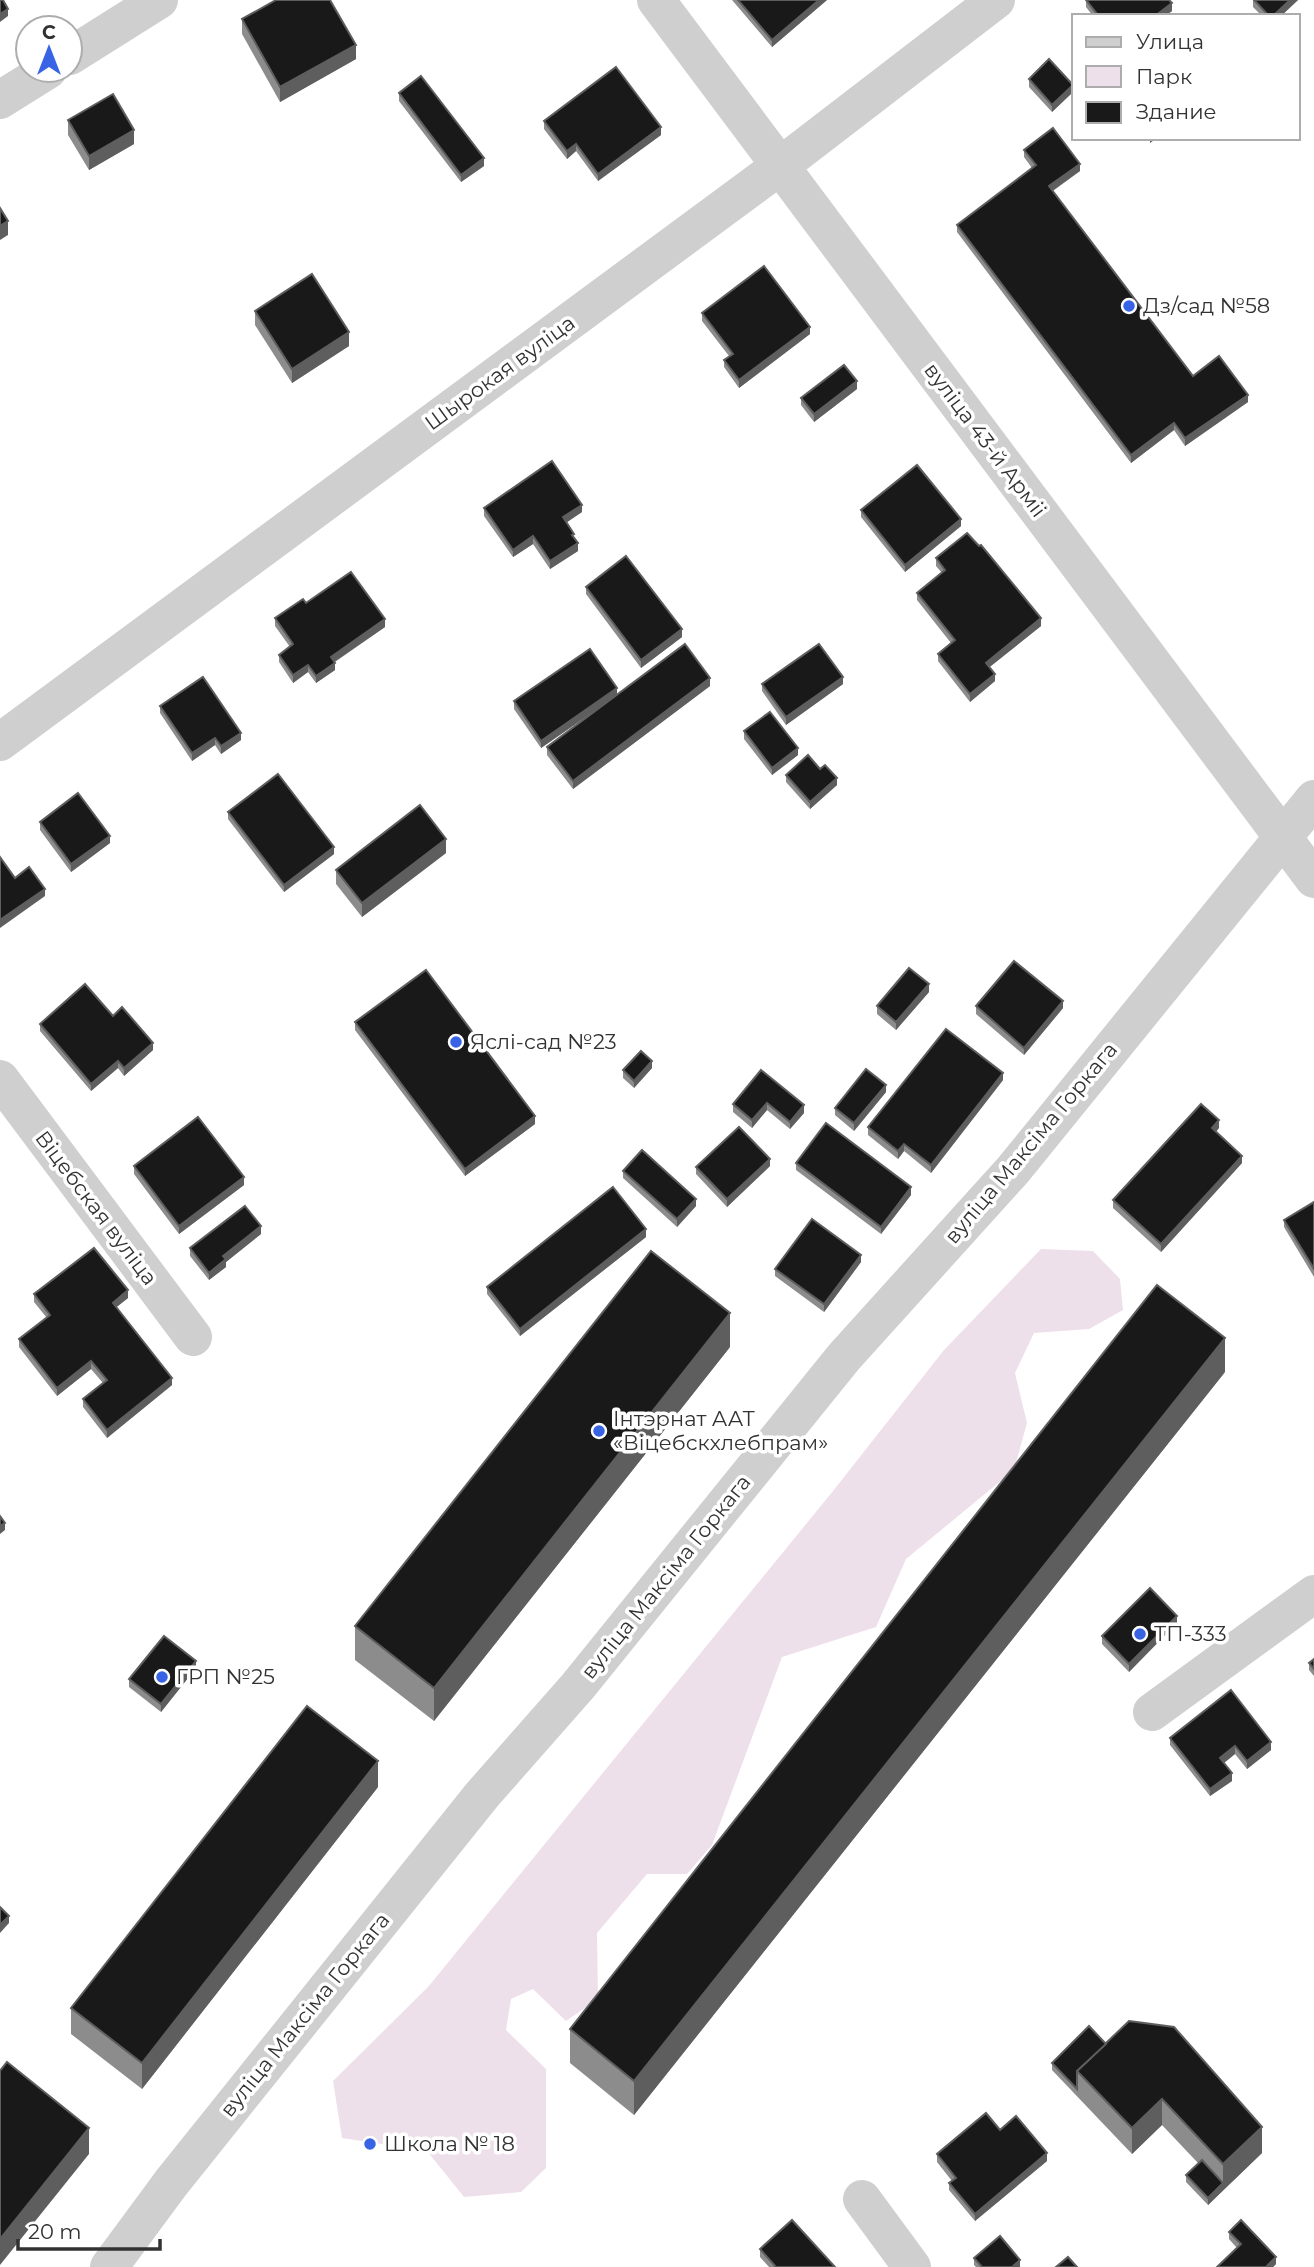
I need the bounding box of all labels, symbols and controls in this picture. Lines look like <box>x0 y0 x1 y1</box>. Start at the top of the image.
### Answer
north arrow <box>14 14 84 84</box>
legend <box>1072 14 1300 140</box>
text: С <box>42 21 56 44</box>
text: Улица <box>1136 29 1204 54</box>
text: Парк <box>1136 64 1192 89</box>
text: Здание <box>1136 99 1217 124</box>
place label: Дз/сад №58 <box>1143 293 1270 318</box>
marker: Дз/сад №58 <box>1121 298 1137 314</box>
street label: Шырокая вуліца <box>420 310 580 435</box>
street label: вуліца 43-й Арміі <box>919 358 1052 522</box>
place label: Яслі-сад №23 <box>470 1029 617 1054</box>
marker: Яслі-сад №23 <box>448 1034 464 1050</box>
street label: вуліца Максіма Горкага <box>939 1037 1122 1248</box>
street label: Віцебская вуліца <box>30 1126 163 1290</box>
place label: Інтэрнат ААТ «Віцебскхлебпрам» <box>613 1406 828 1455</box>
marker: Інтэрнат ААТ «Віцебскхлебпрам» <box>591 1423 607 1439</box>
street label: вуліца Максіма Горкага <box>576 1470 756 1684</box>
place label: ТП-333 <box>1154 1621 1227 1646</box>
marker: ТП-333 <box>1132 1626 1148 1642</box>
place label: ГРП №25 <box>176 1664 275 1689</box>
marker: ГРП №25 <box>154 1669 170 1685</box>
street label: вуліца Максіма Горкага <box>215 1908 395 2122</box>
place label: Школа № 18 <box>384 2131 515 2156</box>
marker: Школа № 18 <box>362 2136 378 2152</box>
scale bar <box>18 2208 159 2252</box>
text: 20 m <box>28 2219 82 2244</box>

